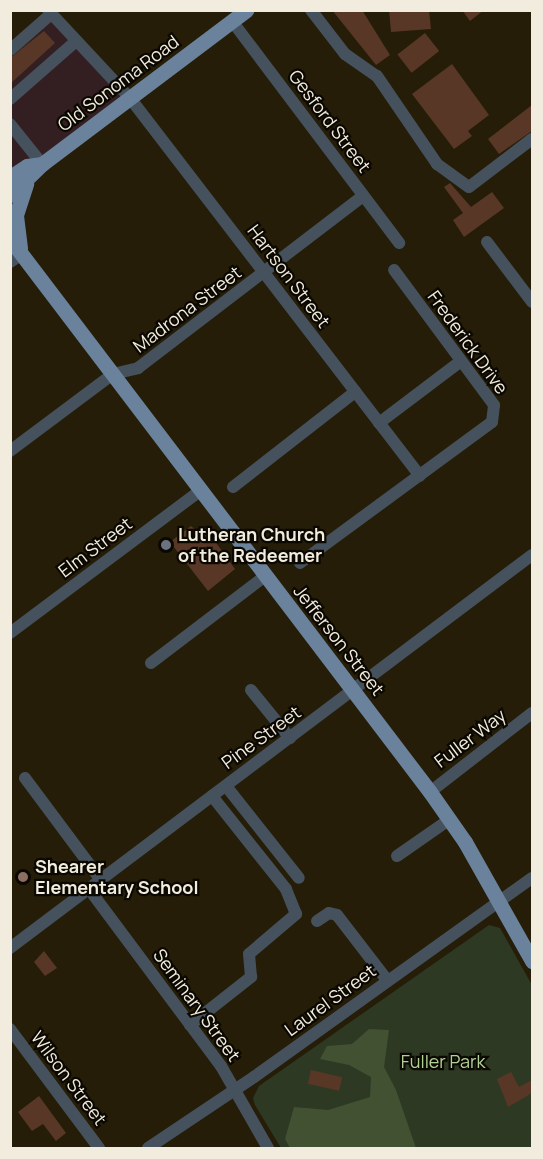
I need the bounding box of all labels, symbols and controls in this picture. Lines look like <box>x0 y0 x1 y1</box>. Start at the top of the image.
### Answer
street label: Old Sonoma Road <box>53 30 183 136</box>
street label: Gesford Street <box>284 65 376 177</box>
street label: Hartson Street <box>243 220 335 332</box>
street label: Madrona Street <box>129 261 245 357</box>
street label: Frederick Drive <box>423 286 513 398</box>
street label: Elm Street <box>54 512 136 582</box>
place label: Lutheran Church of the Redeemer <box>178 524 325 566</box>
marker: Lutheran Church of the Redeemer <box>159 538 173 552</box>
street label: Jefferson Street <box>289 580 389 700</box>
street label: Pine Street <box>217 701 305 773</box>
street label: Fuller Way <box>430 704 510 772</box>
place label: Shearer Elementary School <box>35 856 198 898</box>
marker: Shearer Elementary School <box>16 870 30 884</box>
street label: Seminary Street <box>149 945 245 1065</box>
street label: Laurel Street <box>280 960 380 1040</box>
street label: Wilson Street <box>27 1027 111 1129</box>
park label: Fuller Park <box>401 1050 485 1072</box>

